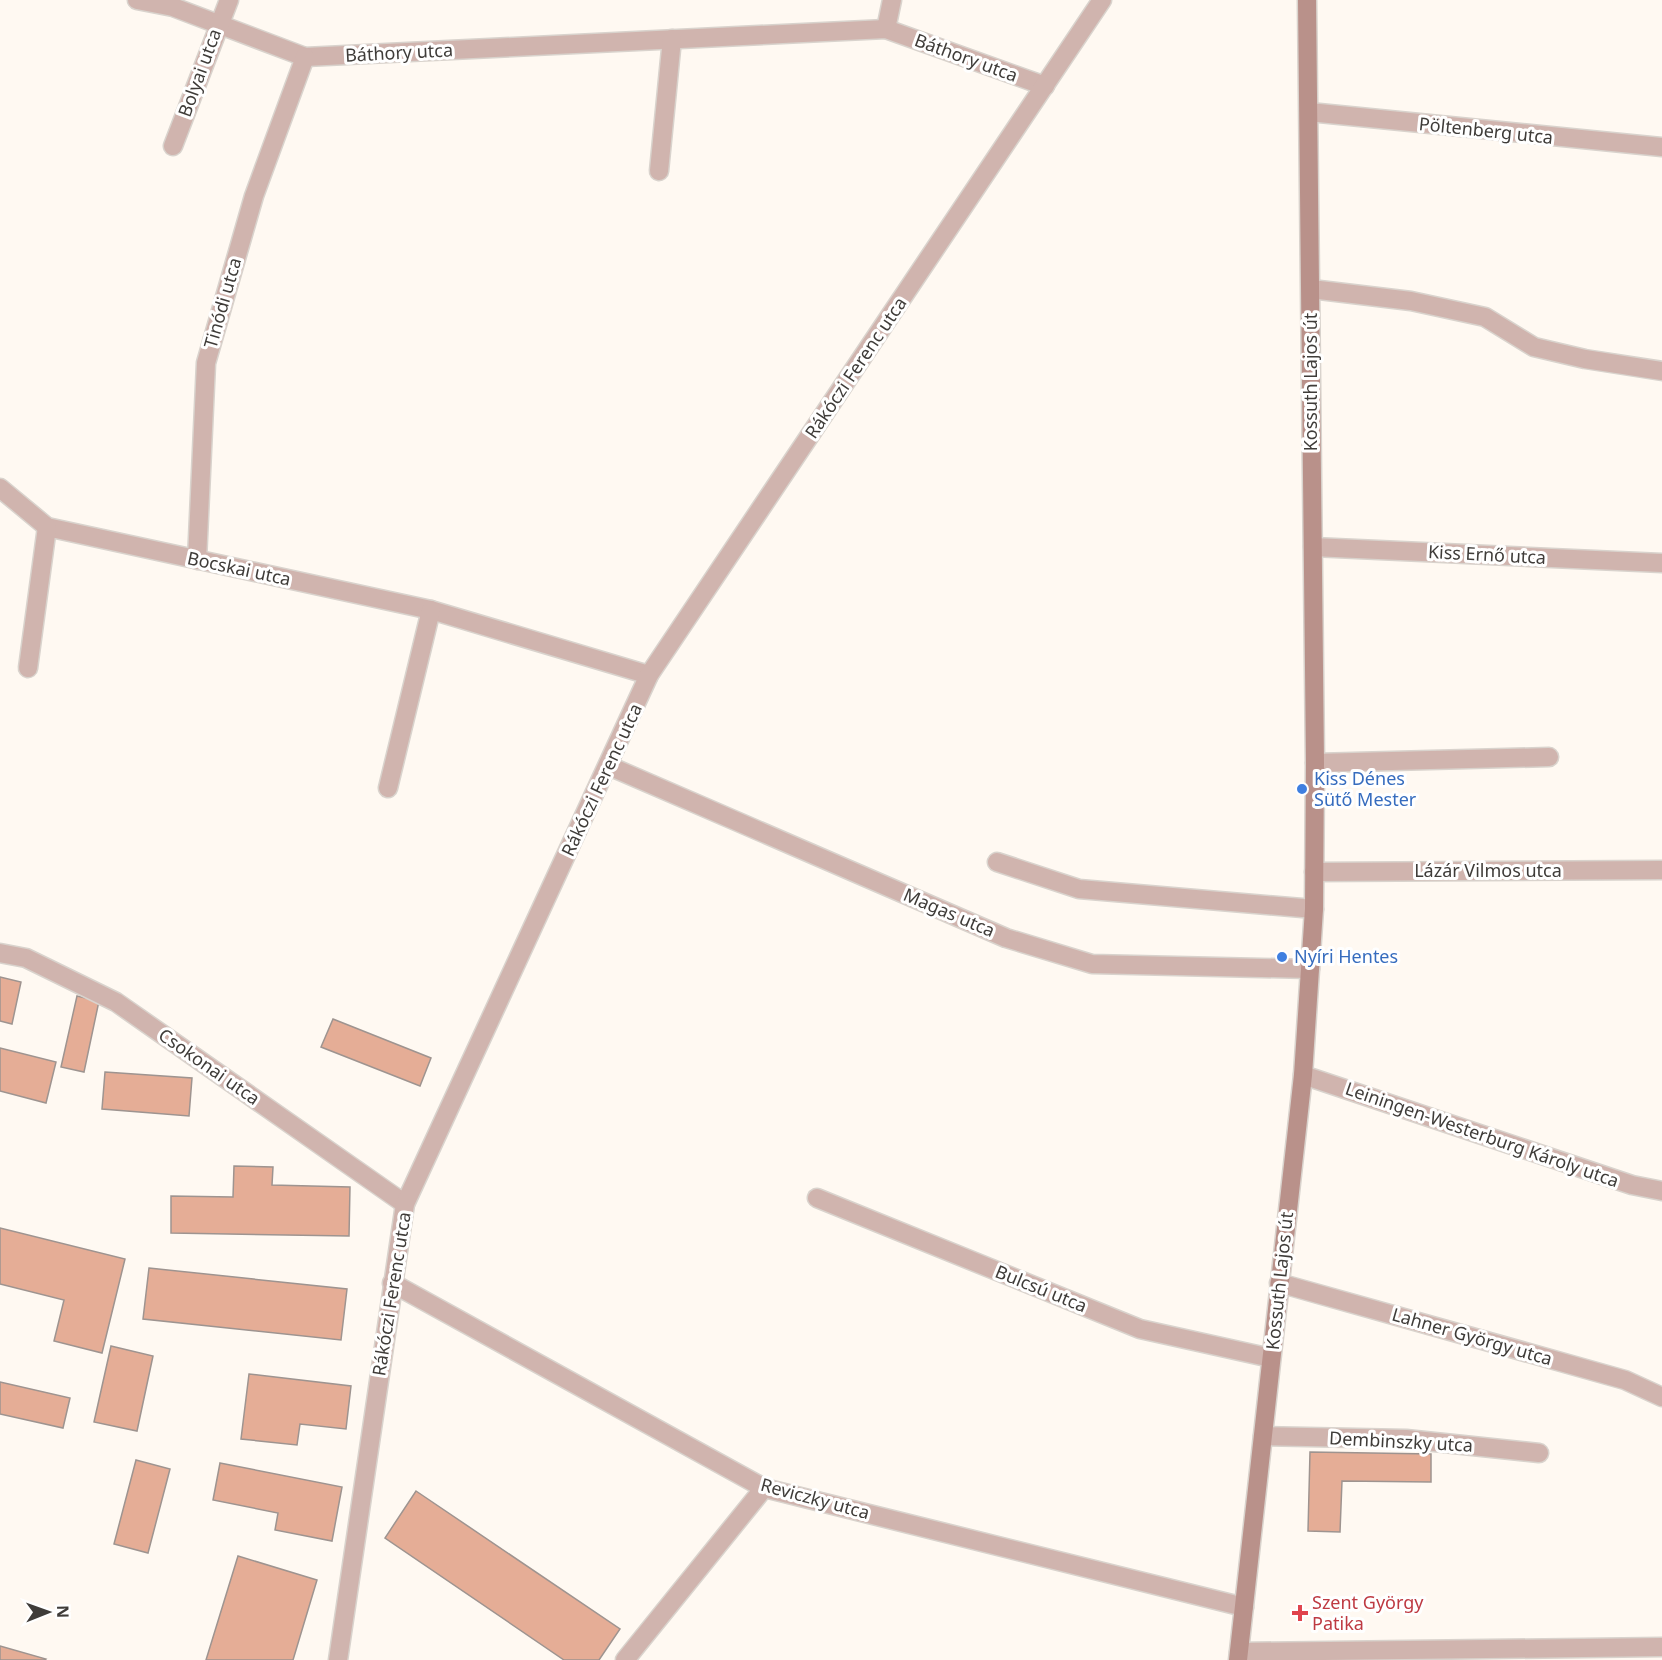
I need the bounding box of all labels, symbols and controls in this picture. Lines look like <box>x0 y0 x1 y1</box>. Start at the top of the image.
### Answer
street label: Bolyai utca <box>172 25 226 120</box>
street label: Báthory utca <box>912 27 1021 87</box>
street label: Báthory utca <box>344 37 453 67</box>
street label: Pöltenberg utca <box>1418 111 1554 149</box>
street label: Tinódi utca <box>198 255 246 351</box>
street label: Rákóczi Ferenc utca <box>799 292 911 443</box>
street label: Kossuth Lajos út <box>1298 312 1322 451</box>
street label: Kiss Ernő utca <box>1427 539 1547 569</box>
street label: Bocskai utca <box>185 545 293 591</box>
street label: Rákóczi Ferenc utca <box>555 699 647 860</box>
place label: Kiss Dénes Sütő Mester <box>1314 766 1417 811</box>
marker: Kiss Dénes Sütő Mester <box>1295 782 1309 796</box>
street label: Lázár Vilmos utca <box>1414 858 1562 882</box>
street label: Magas utca <box>900 882 999 942</box>
place label: Nyíri Hentes <box>1294 944 1398 968</box>
marker: Nyíri Hentes <box>1275 950 1289 964</box>
street label: Csokonai utca <box>154 1022 265 1110</box>
street label: Leiningen-Westerburg Károly utca <box>1342 1076 1622 1192</box>
street label: Rákóczi Ferenc utca <box>366 1210 416 1378</box>
street label: Kossuth Lajos út <box>1260 1210 1298 1351</box>
street label: Bulcsú utca <box>992 1259 1091 1317</box>
street label: Lahner György utca <box>1389 1302 1555 1370</box>
street label: Dembinszky utca <box>1329 1425 1474 1457</box>
street label: Reviczky utca <box>758 1472 872 1524</box>
north arrow <box>18 1582 78 1642</box>
place label: Szent György Patika <box>1312 1590 1424 1635</box>
text: N <box>52 1605 74 1618</box>
marker: Szent György Patika <box>1293 1606 1307 1620</box>

